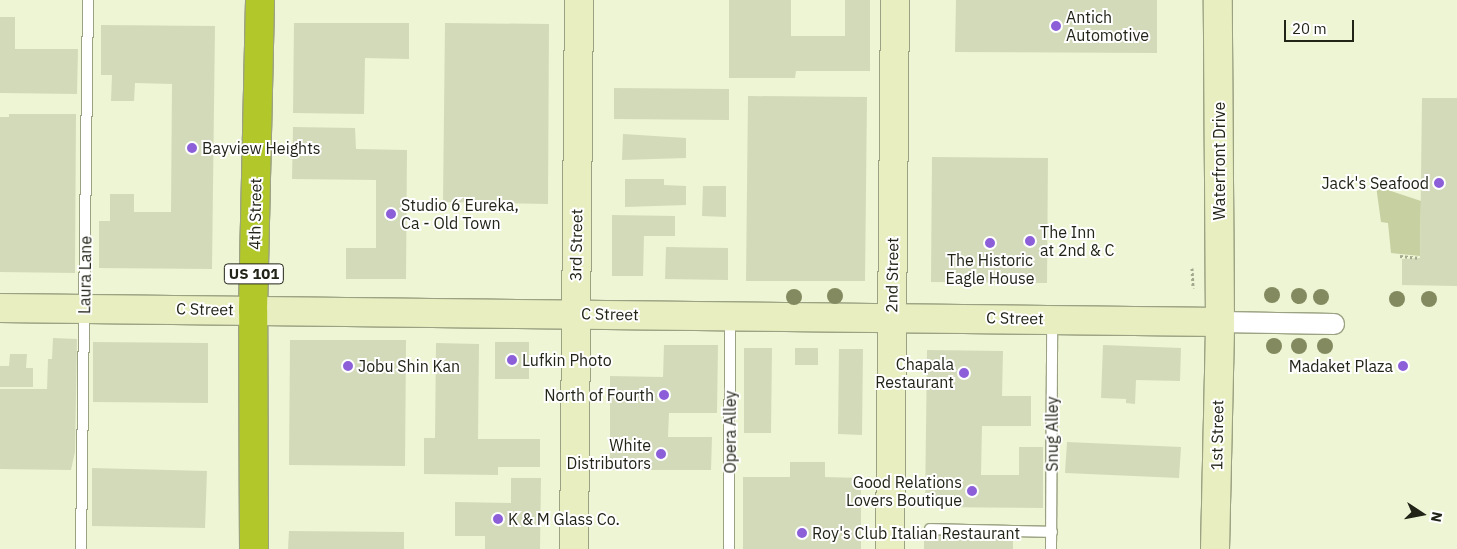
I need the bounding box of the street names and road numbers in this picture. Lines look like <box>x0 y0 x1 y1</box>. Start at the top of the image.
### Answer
street label: Waterfront Drive <box>1209 102 1229 220</box>
street label: 4th Street <box>245 178 265 250</box>
street label: 3rd Street <box>566 209 586 281</box>
street label: Laura Lane <box>75 236 95 314</box>
street label: 2nd Street <box>882 237 902 313</box>
road number: US 101 <box>223 262 285 286</box>
street label: C Street <box>176 299 234 319</box>
street label: C Street <box>581 304 639 324</box>
street label: C Street <box>986 308 1044 328</box>
street label: Opera Alley <box>720 390 740 474</box>
street label: Snug Alley <box>1042 396 1062 472</box>
street label: 1st Street <box>1207 400 1227 470</box>

